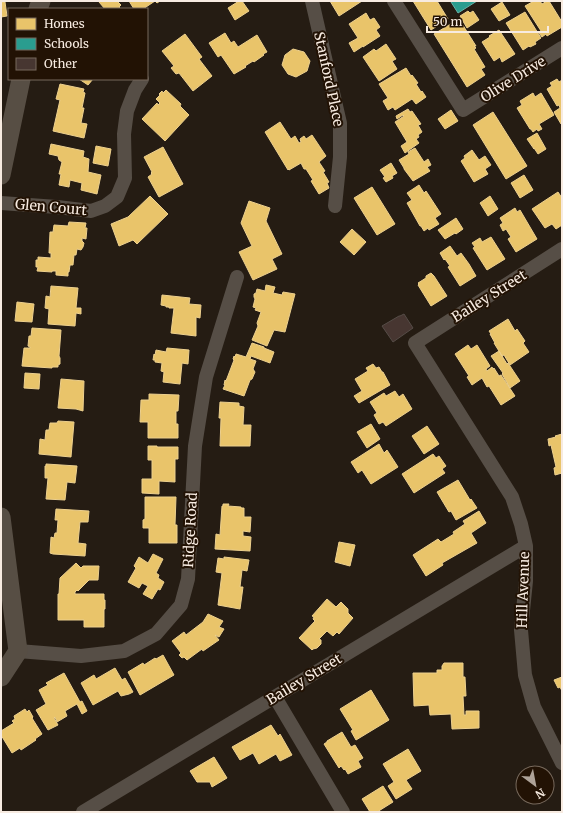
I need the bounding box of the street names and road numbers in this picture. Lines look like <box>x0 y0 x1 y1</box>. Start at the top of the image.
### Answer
street label: Stanford Place <box>310 30 348 128</box>
street label: Olive Drive <box>477 52 549 106</box>
street label: Glen Court <box>14 195 88 219</box>
street label: Bailey Street <box>448 266 530 326</box>
street label: Ridge Road <box>179 491 201 568</box>
street label: Hill Avenue <box>513 551 533 629</box>
street label: Bailey Street <box>263 649 346 709</box>

